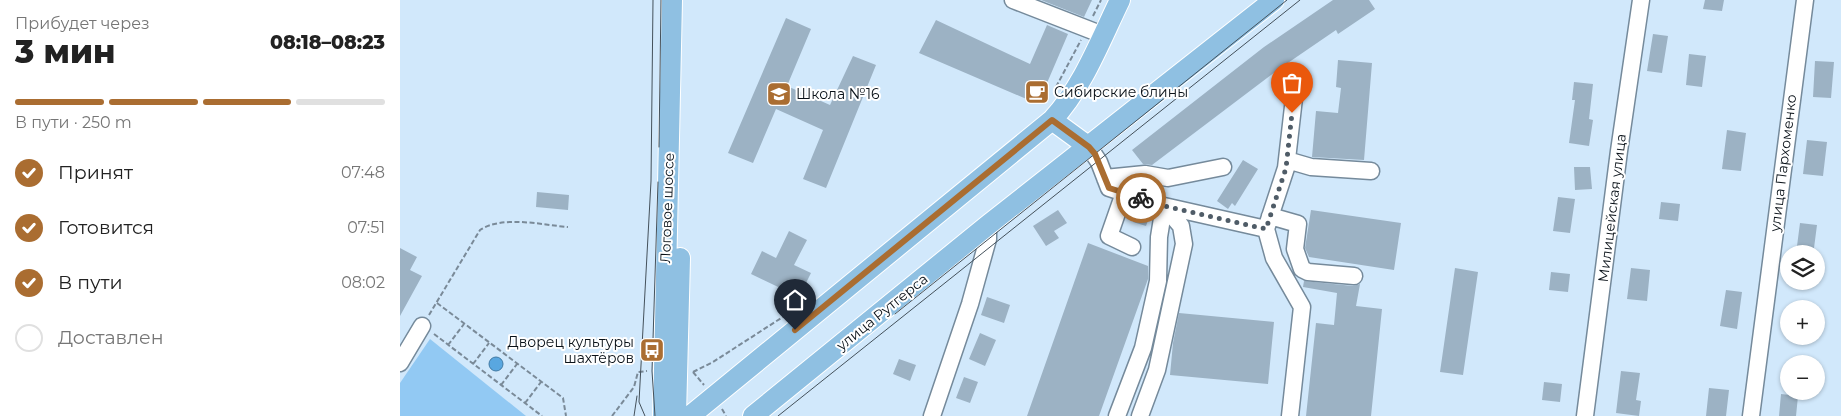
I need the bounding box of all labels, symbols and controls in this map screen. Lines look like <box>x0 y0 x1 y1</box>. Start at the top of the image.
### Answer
text: Прибудет через <box>15 14 150 33</box>
text: 08:18–08:23 <box>270 31 385 54</box>
text: 3 мин <box>15 32 115 71</box>
pin <box>1271 62 1313 113</box>
icon: bag <box>1278 69 1306 97</box>
cafe icon: Сибирские блины <box>1024 79 1050 105</box>
school or university icon: Школа №16 <box>766 81 792 107</box>
place label: Сибирские блины <box>1054 83 1188 101</box>
place label: Школа №16 <box>796 85 880 103</box>
street label: улица Пархоменко <box>1766 93 1800 234</box>
text: В пути · 250 m <box>15 113 132 132</box>
street label: Милицейская улица <box>1594 133 1630 283</box>
street label: Логовое шоссе <box>656 152 678 264</box>
icon: check <box>15 159 43 187</box>
text: Принят <box>58 161 133 184</box>
text: 07:48 <box>341 163 385 182</box>
courier <box>1116 173 1166 223</box>
icon: bike <box>1127 184 1155 212</box>
icon: check <box>15 214 43 242</box>
text: Готовится <box>58 216 154 239</box>
text: 07:51 <box>347 218 385 237</box>
map controls <box>1780 245 1825 400</box>
button: layers <box>1780 245 1825 290</box>
icon: check <box>15 269 43 297</box>
street label: улица Рутгерса <box>832 270 931 355</box>
text: В пути <box>58 271 123 294</box>
text: 08:02 <box>341 273 385 292</box>
pin <box>774 279 816 330</box>
icon: home <box>781 286 809 314</box>
button: + <box>1780 300 1825 345</box>
text: Доставлен <box>58 326 164 349</box>
place label: Дворец культуры шахтёров <box>508 333 634 367</box>
bus stop icon: Дворец культуры шахтёров <box>639 337 665 363</box>
button: − <box>1780 355 1825 400</box>

